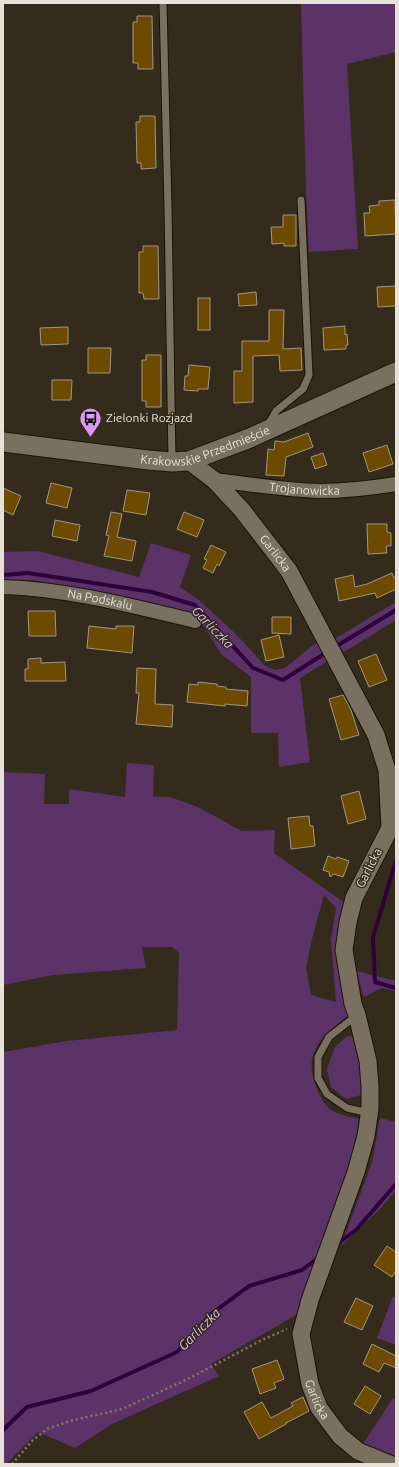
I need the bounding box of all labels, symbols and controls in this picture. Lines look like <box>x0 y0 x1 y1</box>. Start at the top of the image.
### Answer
bus stop icon: Zielonki Rozjazd <box>77 405 103 438</box>
place label: Zielonki Rozjazd <box>106 411 193 424</box>
street label: Krakowskie Przedmieście <box>140 423 272 468</box>
street label: Trojanowicka <box>268 480 340 497</box>
street label: Garlicka <box>258 532 294 574</box>
street label: Na Podskalu <box>67 586 134 612</box>
water label: Garliczka <box>190 603 236 651</box>
street label: Garlicka <box>353 846 384 890</box>
water label: Garliczka <box>175 1305 223 1353</box>
street label: Garlicka <box>303 1378 332 1422</box>

